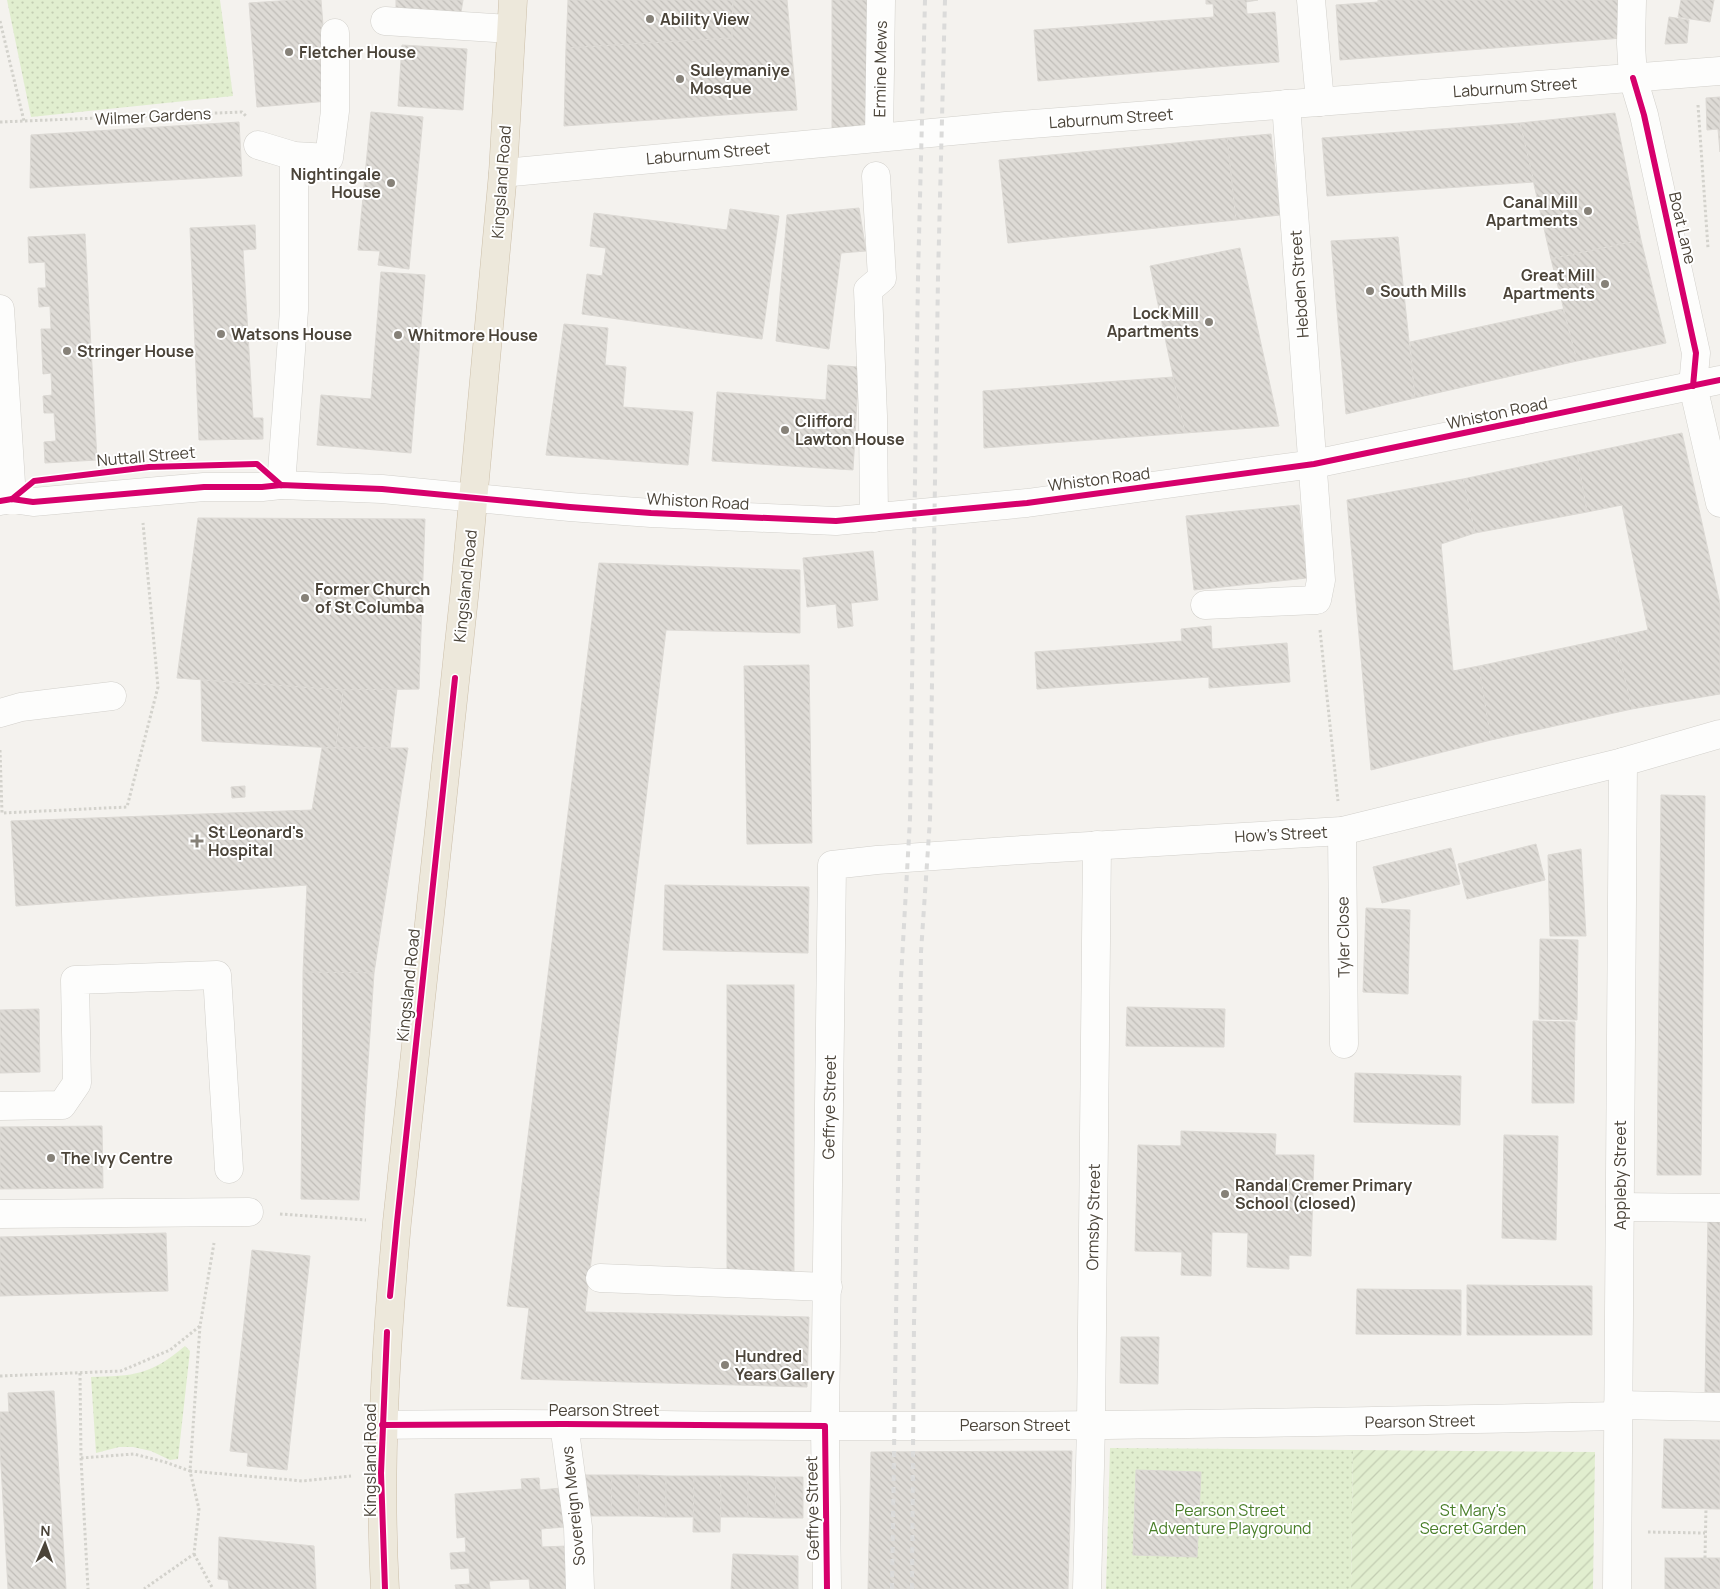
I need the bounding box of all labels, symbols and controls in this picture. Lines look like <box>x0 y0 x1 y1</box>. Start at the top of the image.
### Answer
place label: Ability View <box>660 8 750 30</box>
marker: Ability View <box>644 13 656 25</box>
street label: Ermine Mews <box>868 20 892 118</box>
place label: Fletcher House <box>299 41 417 63</box>
marker: Fletcher House <box>283 46 295 58</box>
place label: Suleymaniye Mosque <box>690 59 790 99</box>
street label: Laburnum Street <box>1452 72 1578 102</box>
marker: Suleymaniye Mosque <box>674 73 686 85</box>
street label: Wilmer Gardens <box>94 102 212 130</box>
street label: Laburnum Street <box>1048 103 1174 133</box>
street label: Kingsland Road <box>486 125 516 239</box>
street label: Laburnum Street <box>645 137 771 169</box>
place label: Nightingale House <box>291 163 381 203</box>
marker: Nightingale House <box>385 177 397 189</box>
street label: Boat Lane <box>1664 190 1702 266</box>
place label: Canal Mill Apartments <box>1486 191 1578 231</box>
marker: Canal Mill Apartments <box>1582 205 1594 217</box>
street label: Hebden Street <box>1284 229 1314 339</box>
place label: Great Mill Apartments <box>1503 264 1595 304</box>
marker: Great Mill Apartments <box>1599 278 1611 290</box>
place label: South Mills <box>1380 280 1467 302</box>
marker: South Mills <box>1364 285 1376 297</box>
place label: Lock Mill Apartments <box>1107 302 1199 342</box>
marker: Lock Mill Apartments <box>1203 316 1215 328</box>
place label: Watsons House <box>231 323 353 345</box>
place label: Whitmore House <box>408 324 538 346</box>
marker: Watsons House <box>215 328 227 340</box>
marker: Whitmore House <box>392 329 404 341</box>
place label: Stringer House <box>77 340 195 362</box>
marker: Stringer House <box>61 345 73 357</box>
street label: Whiston Road <box>1444 392 1550 434</box>
place label: Clifford Lawton House <box>795 410 905 450</box>
marker: Clifford Lawton House <box>779 424 791 436</box>
street label: Nuttall Street <box>96 441 196 471</box>
street label: Whiston Road <box>1047 462 1151 496</box>
street label: Whiston Road <box>646 487 750 515</box>
street label: Kingsland Road <box>448 529 482 643</box>
place label: Former Church of St Columba <box>315 578 430 618</box>
marker: Former Church of St Columba <box>299 592 311 604</box>
place label: St Leonard's Hospital <box>208 821 304 861</box>
street label: How's Street <box>1234 821 1328 847</box>
marker: St Leonard's Hospital <box>190 834 204 848</box>
street label: Tyler Close <box>1331 896 1355 978</box>
street label: Kingsland Road <box>391 928 425 1042</box>
street label: Geffrye Street <box>817 1055 841 1159</box>
street label: Appleby Street <box>1609 1120 1631 1230</box>
place label: The Ivy Centre <box>61 1147 173 1169</box>
marker: The Ivy Centre <box>45 1152 57 1164</box>
street label: Ormsby Street <box>1081 1163 1105 1271</box>
place label: Randal Cremer Primary School (closed) <box>1235 1174 1412 1214</box>
marker: Randal Cremer Primary School (closed) <box>1219 1188 1231 1200</box>
place label: Hundred Years Gallery <box>735 1345 835 1385</box>
marker: Hundred Years Gallery <box>719 1359 731 1371</box>
street label: Pearson Street <box>549 1399 659 1421</box>
street label: Kingsland Road <box>359 1403 381 1517</box>
street label: Pearson Street <box>1364 1409 1476 1433</box>
street label: Pearson Street <box>960 1414 1070 1436</box>
street label: Sovereign Mews <box>556 1445 590 1567</box>
street label: Geffrye Street <box>800 1456 824 1560</box>
park label: Pearson Street Adventure Playground <box>1148 1499 1312 1539</box>
park label: St Mary's Secret Garden <box>1420 1499 1526 1539</box>
north arrow <box>20 1519 70 1569</box>
text: N <box>40 1521 51 1540</box>

